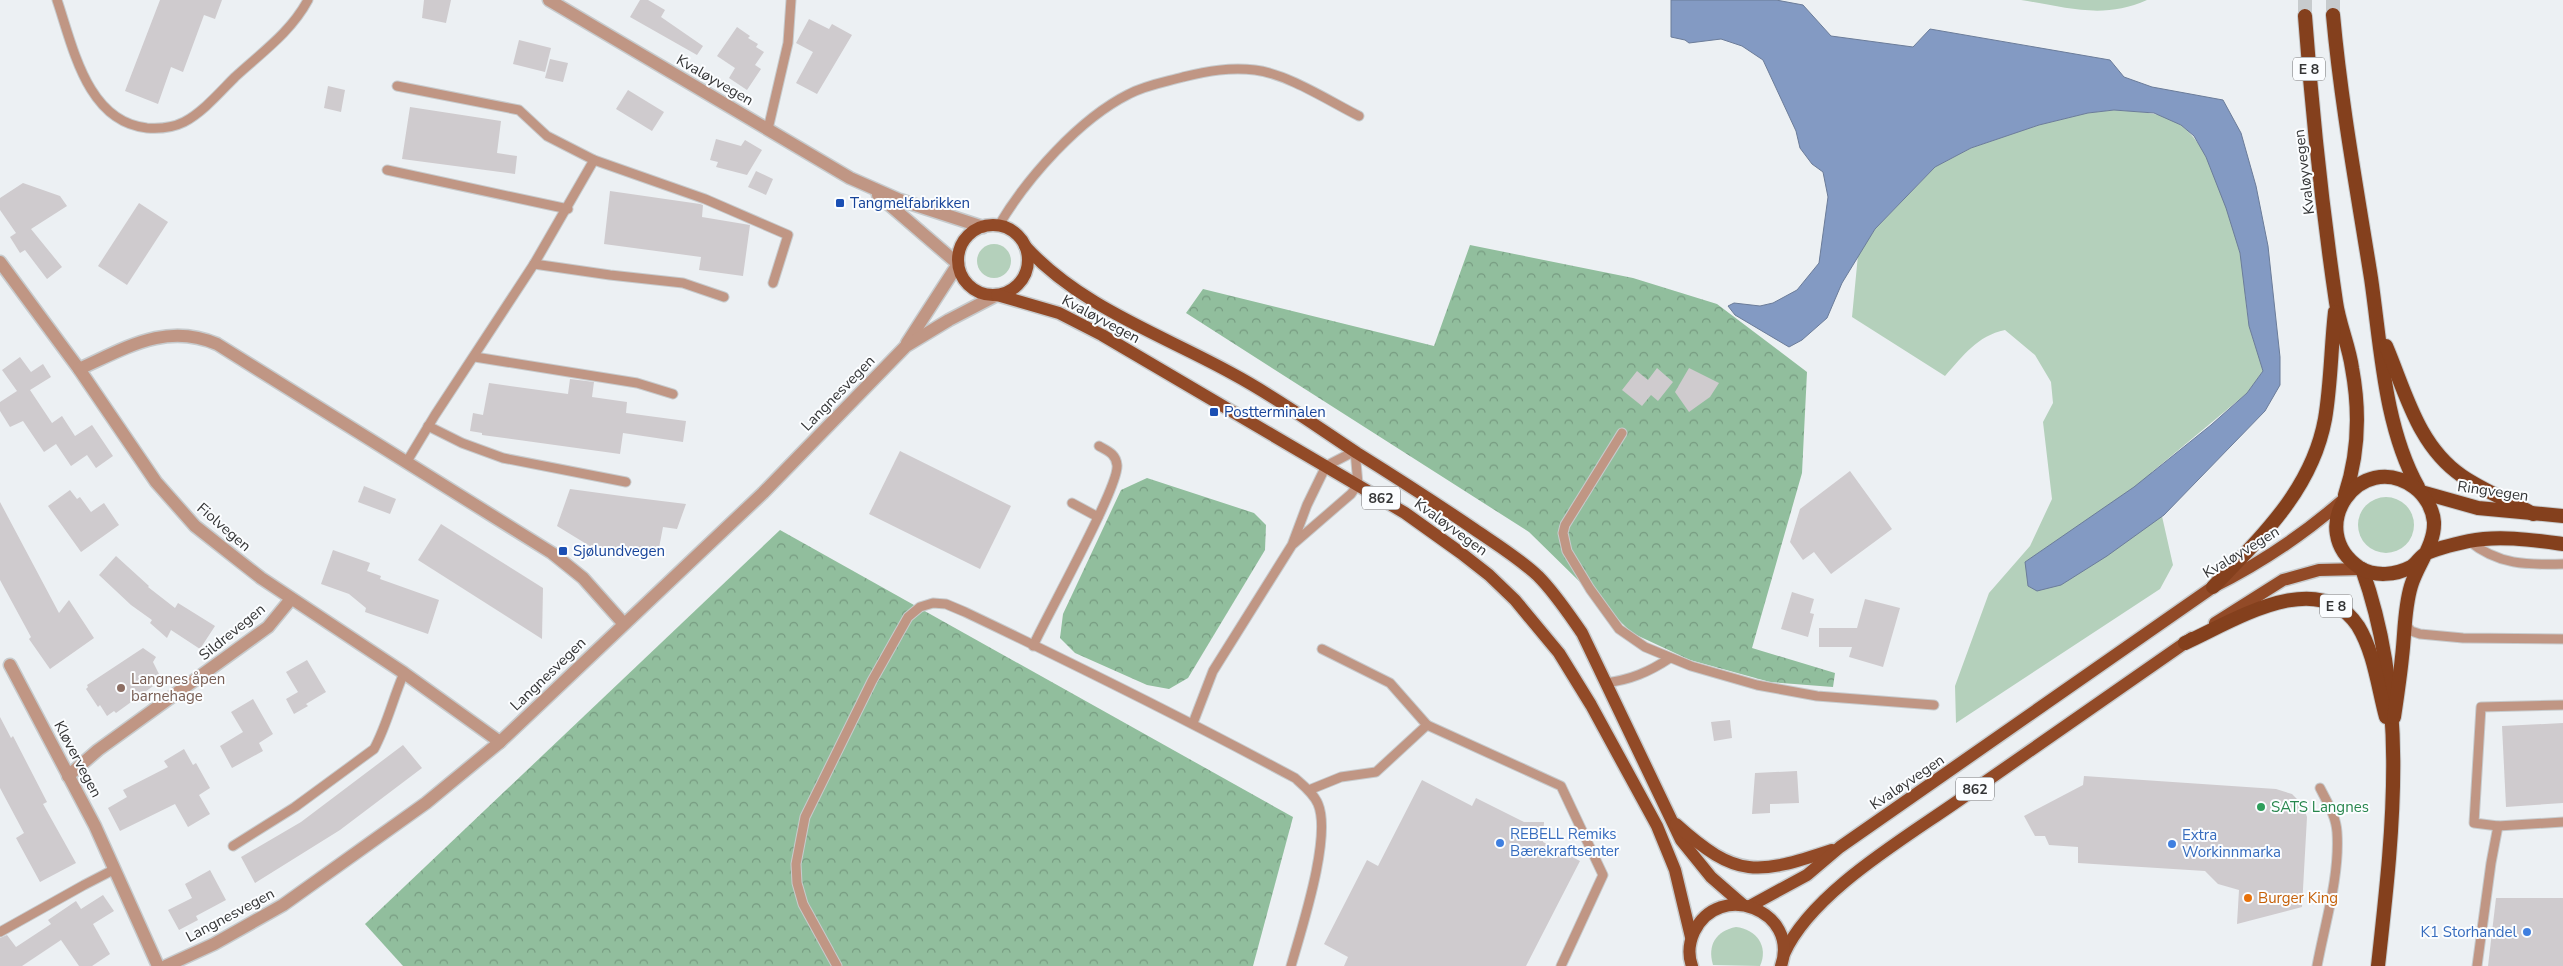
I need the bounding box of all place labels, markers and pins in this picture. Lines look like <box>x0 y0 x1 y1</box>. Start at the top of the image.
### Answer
place label: Tangmelfabrikken <box>850 193 970 213</box>
marker: Tangmelfabrikken <box>834 197 846 209</box>
place label: Postterminalen <box>1224 402 1326 422</box>
marker: Postterminalen <box>1208 406 1220 418</box>
place label: Sjølundvegen <box>573 541 665 561</box>
marker: Sjølundvegen <box>557 545 569 557</box>
place label: Langnes åpen barnehage <box>131 669 225 706</box>
marker: Langnes åpen barnehage <box>115 682 127 694</box>
place label: SATS Langnes <box>2271 797 2369 817</box>
marker: SATS Langnes <box>2255 801 2267 813</box>
place label: REBELL Remiks Bærekraftsenter <box>1510 824 1620 861</box>
place label: Extra Workinnmarka <box>2182 825 2281 862</box>
marker: REBELL Remiks Bærekraftsenter <box>1494 837 1506 849</box>
marker: Extra Workinnmarka <box>2166 838 2178 850</box>
place label: Burger King <box>2258 888 2338 908</box>
marker: Burger King <box>2242 892 2254 904</box>
place label: K1 Storhandel <box>2421 922 2518 942</box>
marker: K1 Storhandel <box>2521 926 2533 938</box>

